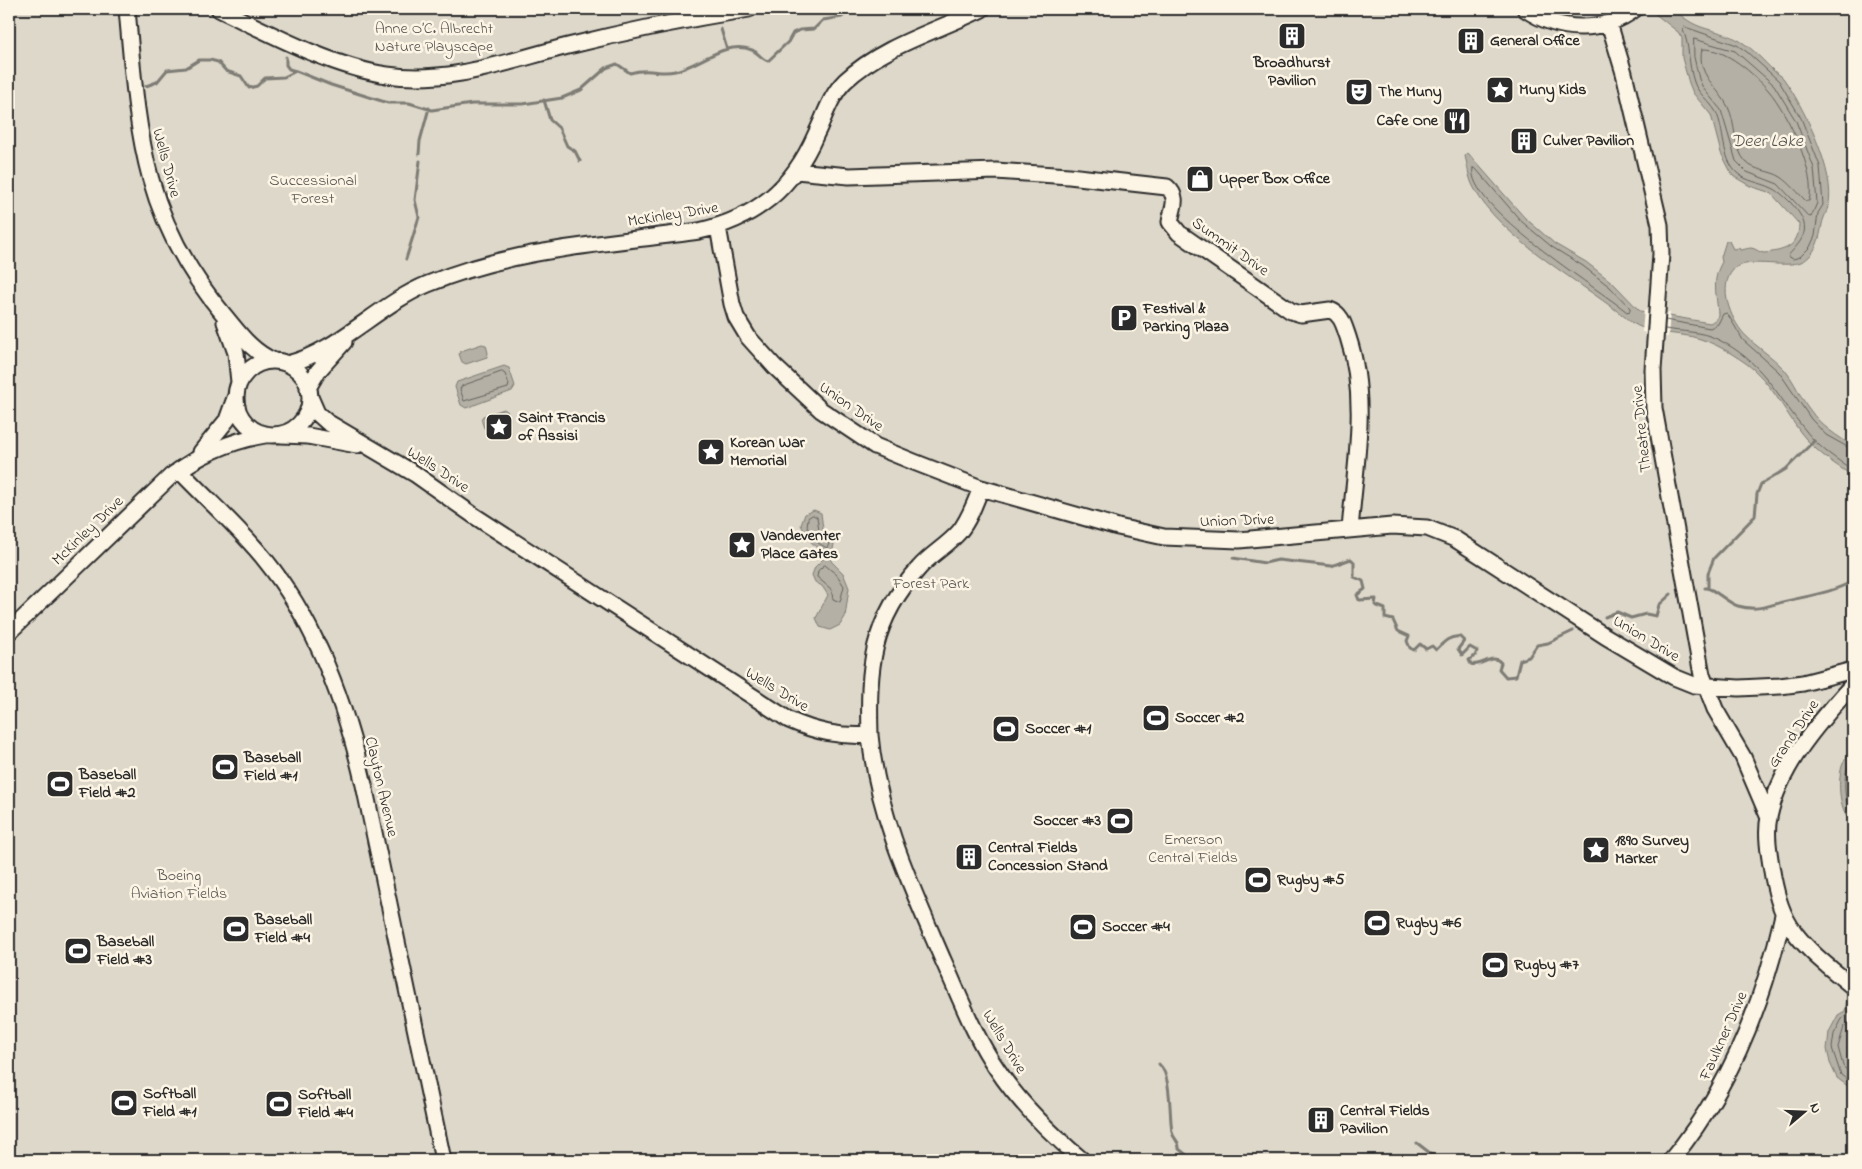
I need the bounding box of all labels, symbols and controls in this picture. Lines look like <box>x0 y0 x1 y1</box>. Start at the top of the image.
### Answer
park label: Anne O’C. Albrecht Nature Playscape <box>375 17 494 59</box>
building icon: Broadhurst Pavilion <box>1277 21 1307 51</box>
building icon: General Office <box>1456 26 1486 56</box>
place label: General Office <box>1490 29 1580 53</box>
place label: Broadhurst Pavilion <box>1253 51 1331 93</box>
place icon: Muny Kids <box>1485 75 1515 105</box>
theatre icon: The Muny <box>1344 77 1374 107</box>
place label: Muny Kids <box>1519 78 1586 103</box>
place label: The Muny <box>1378 80 1442 105</box>
restaurant icon: Cafe One <box>1442 106 1472 136</box>
place label: Cafe One <box>1376 109 1439 133</box>
street label: Wells Drive <box>145 126 187 201</box>
building icon: Culver Pavilion <box>1509 126 1539 156</box>
place label: Culver Pavilion <box>1543 129 1634 153</box>
water label: Deer Lake <box>1731 129 1804 155</box>
shop icon: Upper Box Office <box>1185 164 1215 194</box>
place label: Upper Box Office <box>1219 167 1331 191</box>
park label: Successional Forest <box>269 169 357 211</box>
street label: McKinley Drive <box>626 196 721 234</box>
street label: Summit Drive <box>1186 211 1274 283</box>
place label: Festival & Parking Plaza <box>1142 297 1229 340</box>
parking icon: Festival & Parking Plaza <box>1109 303 1139 333</box>
street label: Union Drive <box>814 376 889 439</box>
street label: Theatre Drive <box>1625 383 1659 474</box>
place label: Saint Francis of Assisi <box>518 406 606 448</box>
place icon: Saint Francis of Assisi <box>484 412 514 442</box>
place label: Korean War Memorial <box>730 431 806 473</box>
place icon: Korean War Memorial <box>696 437 726 467</box>
street label: Wells Drive <box>402 441 475 500</box>
street label: McKinley Drive <box>47 490 130 571</box>
street label: Union Drive <box>1199 508 1275 534</box>
place label: Vandeventer Place Gates <box>760 524 841 566</box>
place icon: Vandeventer Place Gates <box>727 530 757 560</box>
park label: Forest Park <box>892 572 970 596</box>
street label: Union Drive <box>1608 610 1685 669</box>
street label: Wells Drive <box>741 662 814 719</box>
street label: Grand Drive <box>1762 694 1826 773</box>
sports icon: Soccer #2 <box>1141 703 1171 733</box>
place label: Soccer #2 <box>1175 706 1244 730</box>
sports icon: Soccer #1 <box>991 714 1021 744</box>
place label: Soccer #1 <box>1025 717 1092 741</box>
street label: Clayton Avenue <box>358 734 404 840</box>
place label: Baseball Field #1 <box>243 746 301 788</box>
sports icon: Baseball Field #1 <box>210 752 240 782</box>
place label: Baseball Field #2 <box>78 763 136 805</box>
sports icon: Baseball Field #2 <box>45 769 75 799</box>
sports icon: Soccer #3 <box>1105 806 1135 836</box>
place label: Soccer #3 <box>1033 809 1101 833</box>
park label: Emerson Central Fields <box>1148 828 1238 870</box>
place label: 1890 Survey Marker <box>1615 829 1689 871</box>
place icon: 1890 Survey Marker <box>1581 835 1611 865</box>
place label: Central Fields Concession Stand <box>988 836 1108 878</box>
building icon: Central Fields Concession Stand <box>954 842 984 872</box>
park label: Boeing Aviation Fields <box>131 864 227 906</box>
sports icon: Rugby #5 <box>1243 865 1273 895</box>
place label: Rugby #5 <box>1276 868 1345 893</box>
place label: Baseball Field #4 <box>254 908 312 950</box>
sports icon: Rugby #6 <box>1362 908 1392 938</box>
place label: Rugby #6 <box>1395 911 1462 936</box>
sports icon: Soccer #4 <box>1068 912 1098 942</box>
sports icon: Baseball Field #4 <box>221 914 251 944</box>
place label: Soccer #4 <box>1102 915 1170 939</box>
place label: Baseball Field #3 <box>96 930 154 972</box>
sports icon: Baseball Field #3 <box>63 936 93 966</box>
sports icon: Rugby #7 <box>1480 950 1510 980</box>
place label: Rugby #7 <box>1513 953 1579 978</box>
street label: Faulkner Drive <box>1693 987 1755 1085</box>
street label: Wells Drive <box>976 1006 1033 1079</box>
place label: Softball Field #1 <box>142 1082 197 1124</box>
place label: Softball Field #4 <box>297 1083 353 1125</box>
north arrow <box>1780 1086 1830 1136</box>
sports icon: Softball Field #1 <box>109 1088 139 1118</box>
sports icon: Softball Field #4 <box>264 1089 294 1119</box>
place label: Central Fields Pavilion <box>1340 1099 1430 1141</box>
text: N <box>1803 1100 1826 1116</box>
building icon: Central Fields Pavilion <box>1306 1105 1336 1135</box>

